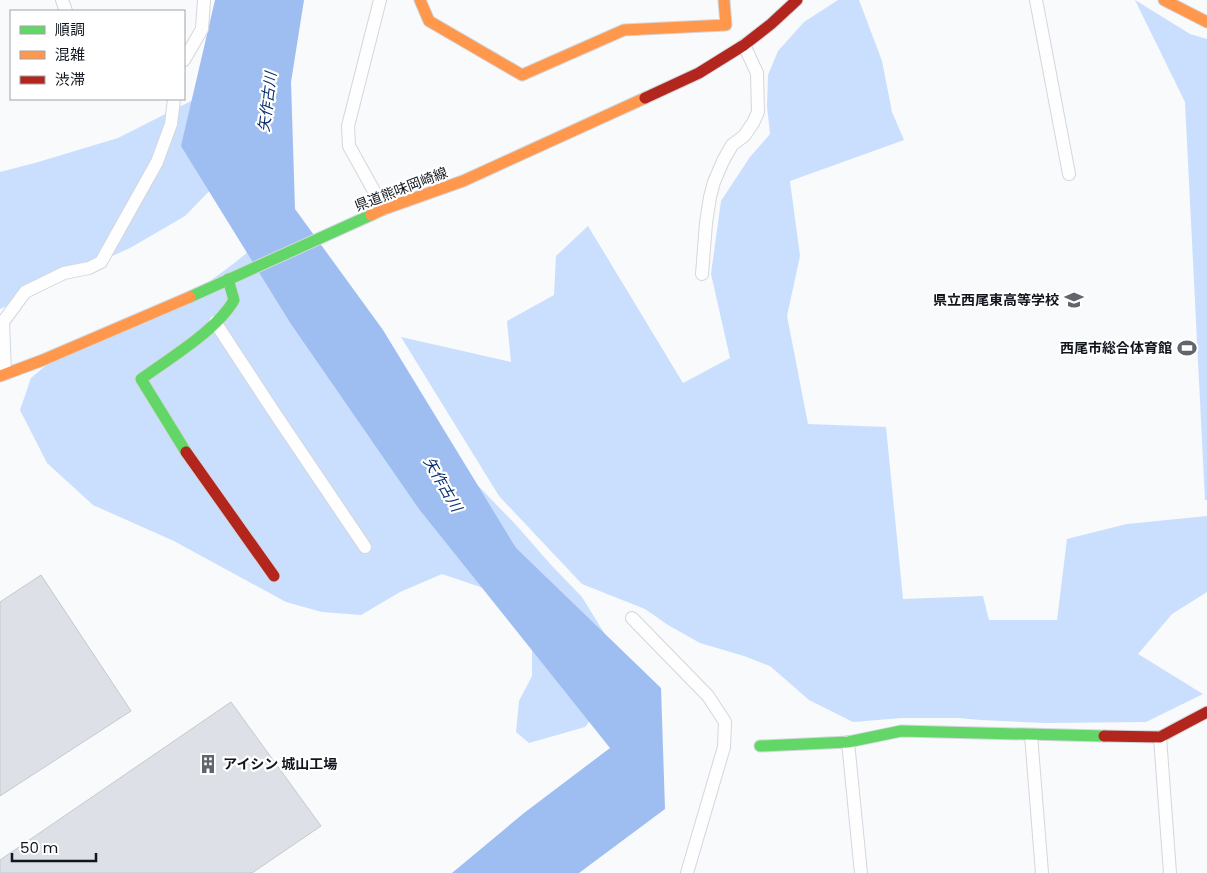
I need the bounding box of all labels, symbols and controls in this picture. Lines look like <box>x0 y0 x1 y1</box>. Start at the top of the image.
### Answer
legend <box>10 10 185 100</box>
text: 順調 <box>55 19 85 40</box>
text: 混雑 <box>55 44 85 65</box>
text: 渋滞 <box>55 69 85 90</box>
water label: 矢作古川 <box>253 69 281 133</box>
street label: 県道熊味岡崎線 <box>352 162 450 216</box>
school or university icon: 県立西尾東高等学校 <box>1063 289 1085 311</box>
place label: 県立西尾東高等学校 <box>933 290 1059 310</box>
sports icon: 西尾市総合体育館 <box>1176 337 1198 359</box>
place label: 西尾市総合体育館 <box>1060 338 1172 358</box>
water label: 矢作古川 <box>419 453 468 517</box>
building icon: アイシン 城山工場 <box>197 753 219 775</box>
place label: アイシン 城山工場 <box>223 754 337 774</box>
scale bar <box>12 830 96 862</box>
text: 50 m <box>20 837 58 858</box>

